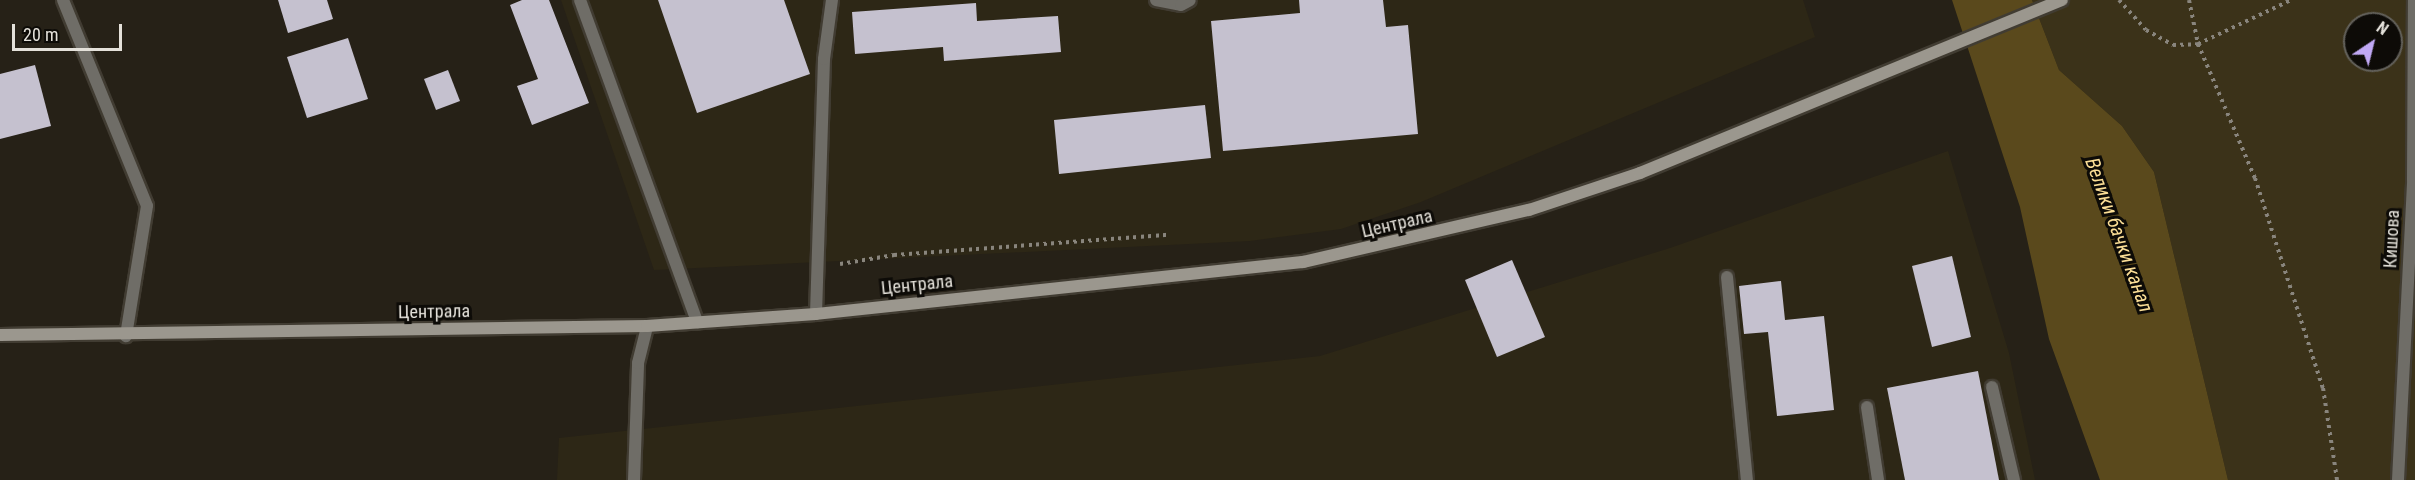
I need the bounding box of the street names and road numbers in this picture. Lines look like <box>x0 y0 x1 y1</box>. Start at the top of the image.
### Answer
street label: Централа <box>1359 205 1435 243</box>
street label: Кишова <box>2380 209 2404 269</box>
street label: Централа <box>880 270 954 300</box>
street label: Централа <box>398 301 470 323</box>

